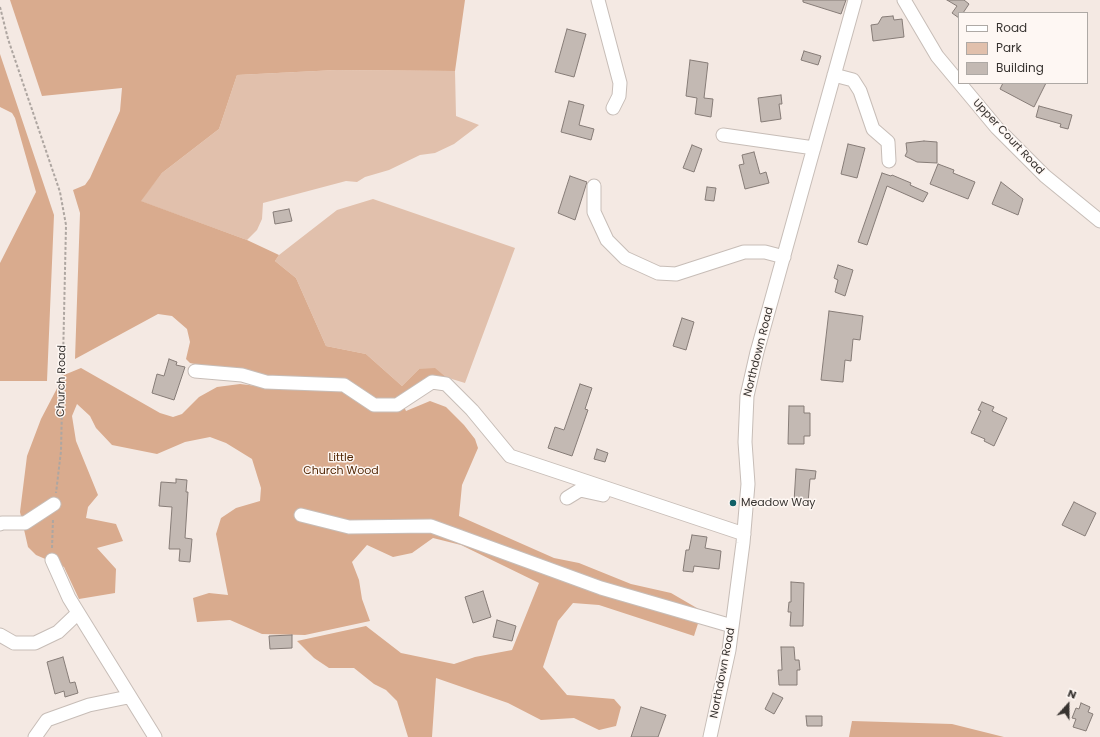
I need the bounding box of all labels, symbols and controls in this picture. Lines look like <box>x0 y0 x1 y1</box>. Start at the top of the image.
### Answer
legend <box>958 12 1088 84</box>
text: Road <box>996 19 1027 36</box>
text: Park <box>996 39 1022 56</box>
text: Building <box>996 59 1044 76</box>
street label: Upper Court Road <box>970 97 1046 177</box>
street label: Northdown Road <box>741 306 777 398</box>
street label: Church Road <box>55 345 69 417</box>
park label: Little Church Wood <box>303 451 379 477</box>
place label: Meadow Way <box>741 496 816 510</box>
marker: Meadow Way <box>728 498 738 508</box>
street label: Northdown Road <box>708 627 738 719</box>
north arrow <box>1048 685 1088 725</box>
text: N <box>1066 685 1079 703</box>

